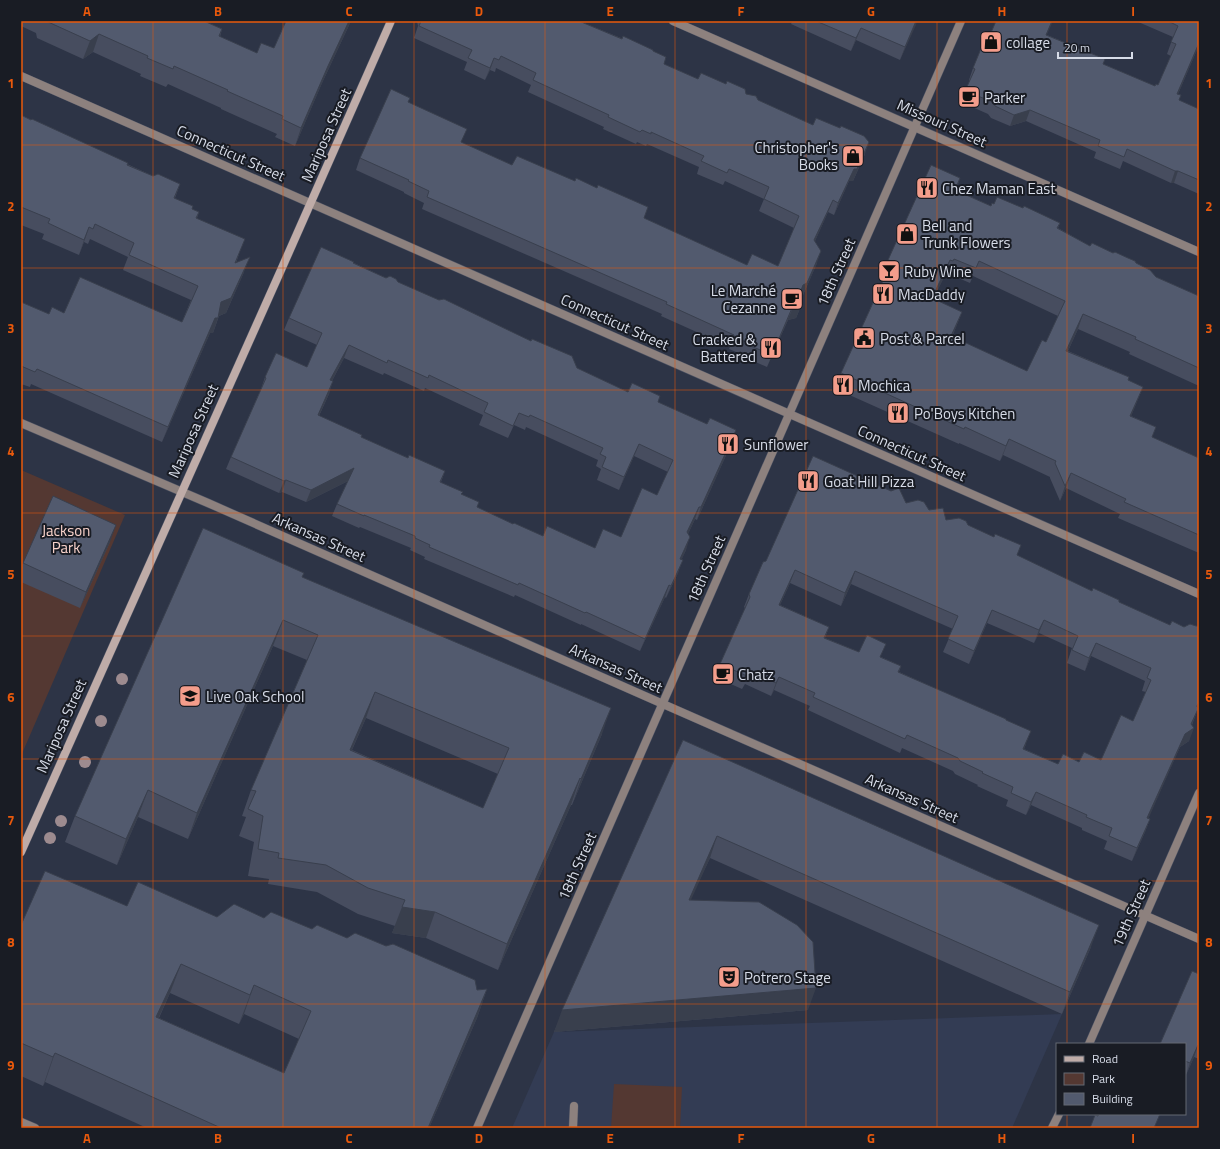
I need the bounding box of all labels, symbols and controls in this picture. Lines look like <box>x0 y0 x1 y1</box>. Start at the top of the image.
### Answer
text: A <box>83 1 91 21</box>
text: B <box>214 1 222 21</box>
text: C <box>345 1 353 21</box>
text: D <box>475 1 483 21</box>
text: E <box>606 1 614 21</box>
text: F <box>738 1 745 21</box>
text: G <box>867 1 875 21</box>
text: H <box>998 1 1006 21</box>
text: I <box>1131 1 1135 21</box>
shop icon: collage <box>978 29 1004 55</box>
place label: collage <box>1006 31 1050 54</box>
scale bar <box>1058 34 1132 60</box>
text: 20 m <box>1064 38 1090 57</box>
text: 1 <box>7 73 15 93</box>
text: 1 <box>1205 73 1213 93</box>
street label: Mariposa Street <box>295 84 357 186</box>
cafe icon: Parker <box>956 84 982 110</box>
place label: Parker <box>984 86 1025 109</box>
street label: Missouri Street <box>893 93 991 153</box>
street label: Connecticut Street <box>173 119 290 187</box>
place label: Christopher's Books <box>754 136 838 176</box>
shop icon: Christopher's Books <box>840 143 866 169</box>
restaurant icon: Chez Maman East <box>914 175 940 201</box>
place label: Chez Maman East <box>942 177 1056 200</box>
text: 2 <box>7 196 15 216</box>
text: 2 <box>1205 196 1213 216</box>
place label: Bell and Trunk Flowers <box>922 214 1011 254</box>
shop icon: Bell and Trunk Flowers <box>894 221 920 247</box>
street label: 18th Street <box>811 234 861 310</box>
bar icon: Ruby Wine <box>876 258 902 284</box>
place label: Ruby Wine <box>904 260 972 283</box>
place label: Le Marché Cezanne <box>711 279 776 319</box>
restaurant icon: MacDaddy <box>870 281 896 307</box>
place label: MacDaddy <box>898 283 965 306</box>
cafe icon: Le Marché Cezanne <box>779 286 805 312</box>
street label: Connecticut Street <box>557 288 674 356</box>
text: 3 <box>7 318 15 338</box>
text: 3 <box>1205 318 1213 338</box>
public building icon: Post & Parcel <box>851 325 877 351</box>
place label: Post & Parcel <box>880 327 965 350</box>
place label: Cracked & Battered <box>693 328 757 368</box>
restaurant icon: Cracked & Battered <box>758 335 784 361</box>
restaurant icon: Mochica <box>830 372 856 398</box>
place label: Mochica <box>858 374 911 397</box>
street label: Mariposa Street <box>162 380 224 482</box>
restaurant icon: Po'Boys Kitchen <box>885 400 911 426</box>
place label: Po'Boys Kitchen <box>914 402 1015 425</box>
street label: Connecticut Street <box>854 419 971 487</box>
restaurant icon: Sunflower <box>715 431 741 457</box>
place label: Sunflower <box>744 433 809 456</box>
text: 4 <box>7 441 15 461</box>
text: 4 <box>1205 441 1213 461</box>
restaurant icon: Goat Hill Pizza <box>795 468 821 494</box>
place label: Goat Hill Pizza <box>824 470 915 493</box>
street label: Arkansas Street <box>269 506 370 568</box>
park label: Jackson Park <box>42 519 90 559</box>
street label: 18th Street <box>681 531 731 607</box>
text: 5 <box>7 564 15 584</box>
text: 5 <box>1205 564 1213 584</box>
street label: Arkansas Street <box>566 637 667 699</box>
cafe icon: Chatz <box>710 661 736 687</box>
place label: Chatz <box>738 663 774 686</box>
street label: Mariposa Street <box>30 675 92 777</box>
school or university icon: Live Oak School <box>177 683 203 709</box>
place label: Live Oak School <box>206 685 304 708</box>
text: 6 <box>7 687 15 707</box>
text: 6 <box>1205 687 1213 707</box>
street label: Arkansas Street <box>862 767 963 829</box>
text: 7 <box>7 810 15 830</box>
text: 7 <box>1205 810 1213 830</box>
street label: 18th Street <box>552 828 602 904</box>
street label: 19th Street <box>1106 875 1156 951</box>
text: 8 <box>7 932 15 952</box>
text: 8 <box>1205 932 1213 952</box>
theatre icon: Potrero Stage <box>716 964 742 990</box>
place label: Potrero Stage <box>744 966 831 989</box>
legend <box>1056 1043 1186 1115</box>
text: Road <box>1092 1049 1118 1068</box>
text: 9 <box>7 1055 15 1075</box>
text: 9 <box>1205 1055 1213 1075</box>
text: Park <box>1092 1069 1115 1088</box>
text: Building <box>1092 1089 1133 1108</box>
text: A <box>83 1128 91 1148</box>
text: B <box>214 1128 222 1148</box>
text: C <box>345 1128 353 1148</box>
text: D <box>475 1128 483 1148</box>
text: E <box>606 1128 614 1148</box>
text: F <box>738 1128 745 1148</box>
text: G <box>867 1128 875 1148</box>
text: H <box>998 1128 1006 1148</box>
text: I <box>1131 1128 1135 1148</box>

